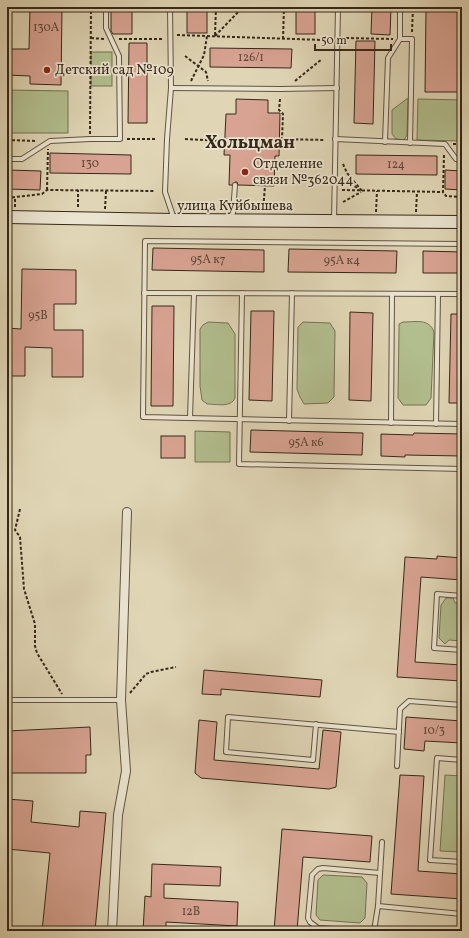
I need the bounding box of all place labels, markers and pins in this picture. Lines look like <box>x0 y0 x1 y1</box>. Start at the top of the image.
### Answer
place label: Детский сад №109 <box>55 61 174 80</box>
marker: Детский сад №109 <box>42 65 52 75</box>
place label: Отделение связи №362044 <box>253 155 354 190</box>
marker: Отделение связи №362044 <box>240 167 250 177</box>

